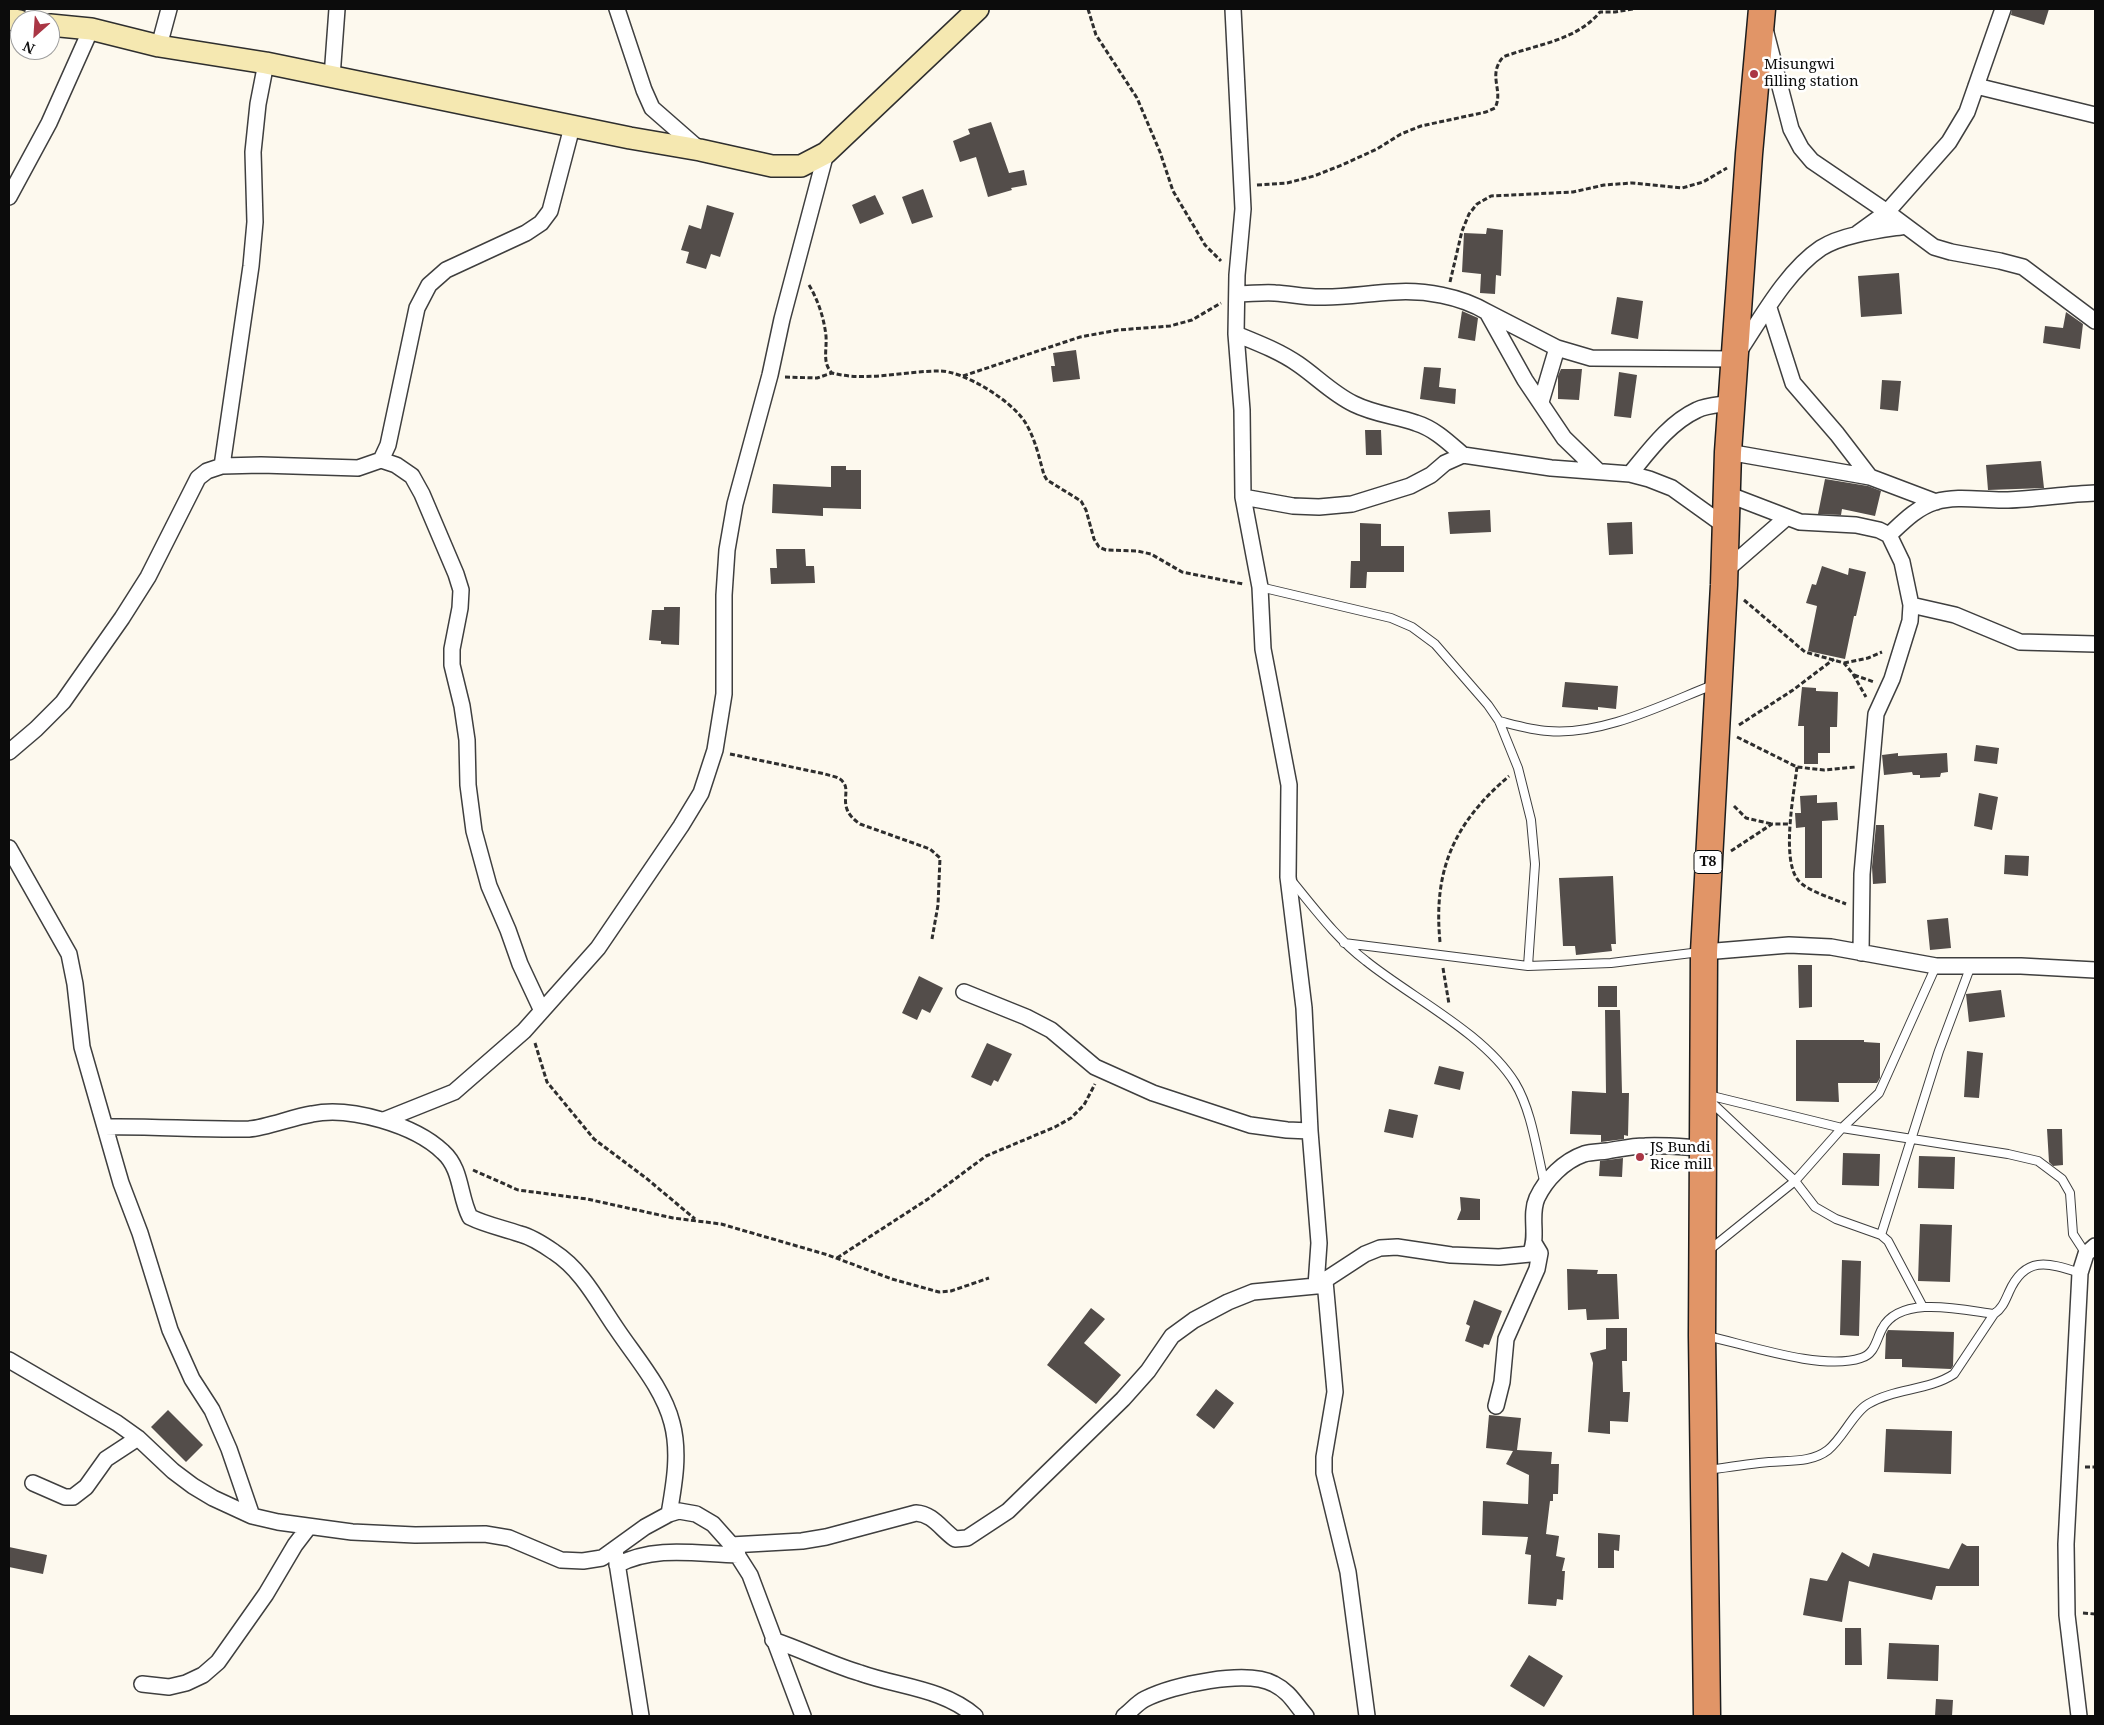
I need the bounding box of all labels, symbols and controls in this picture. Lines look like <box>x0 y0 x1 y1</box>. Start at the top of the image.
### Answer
north arrow <box>10 10 60 60</box>
text: N <box>20 37 38 59</box>
place label: Misungwi filling station <box>1764 56 1859 91</box>
marker: Misungwi filling station <box>1748 68 1760 80</box>
road number: T8 <box>1694 850 1722 874</box>
place label: JS Bundi Rice mill <box>1650 1139 1712 1174</box>
marker: JS Bundi Rice mill <box>1634 1151 1646 1163</box>

